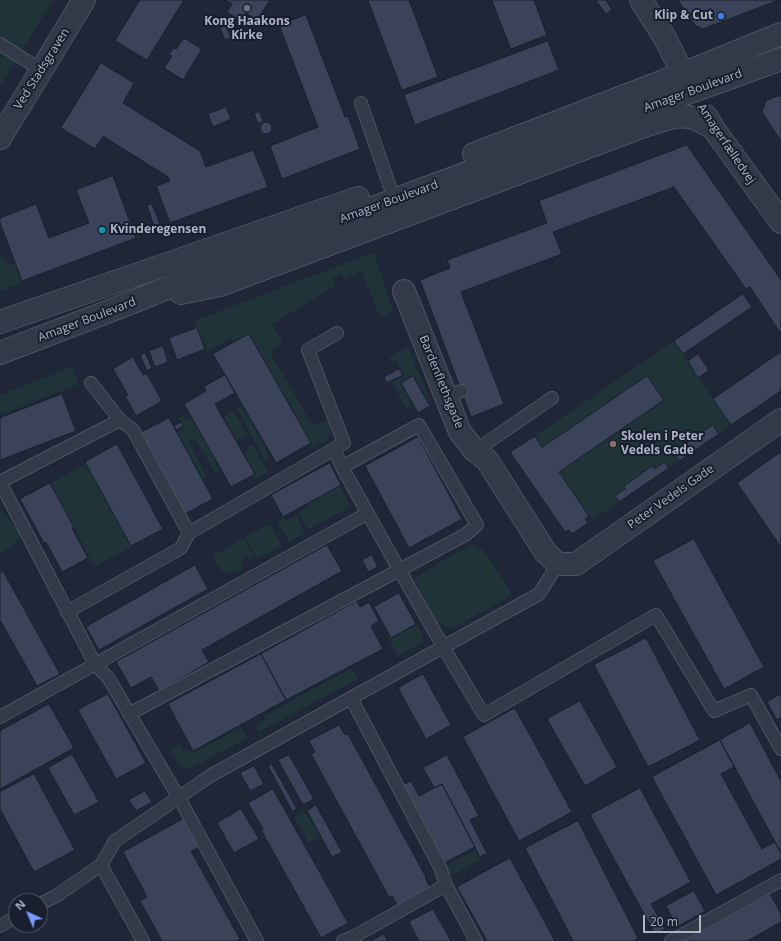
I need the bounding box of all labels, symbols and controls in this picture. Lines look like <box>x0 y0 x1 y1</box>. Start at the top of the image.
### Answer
marker: Kong Haakons Kirke <box>242 3 252 13</box>
place label: Klip & Cut <box>654 9 713 23</box>
marker: Klip & Cut <box>716 11 726 21</box>
place label: Kong Haakons Kirke <box>204 15 290 43</box>
street label: Ved Stadsgraven <box>11 26 73 112</box>
street label: Amager Boulevard <box>642 67 744 115</box>
street label: Amagerfælledvej <box>694 101 758 187</box>
street label: Amager Boulevard <box>338 178 440 226</box>
place label: Kvinderegensen <box>110 223 206 237</box>
marker: Kvinderegensen <box>97 225 107 235</box>
street label: Amager Boulevard <box>36 295 138 345</box>
street label: Bardenflethsgade <box>416 333 466 431</box>
place label: Skolen i Peter Vedels Gade <box>621 430 703 458</box>
marker: Skolen i Peter Vedels Gade <box>608 439 618 449</box>
street label: Peter Vedels Gade <box>625 462 717 532</box>
north arrow <box>8 893 48 933</box>
text: N <box>12 896 28 913</box>
scale bar <box>645 907 703 933</box>
text: 20 m <box>650 913 678 930</box>

